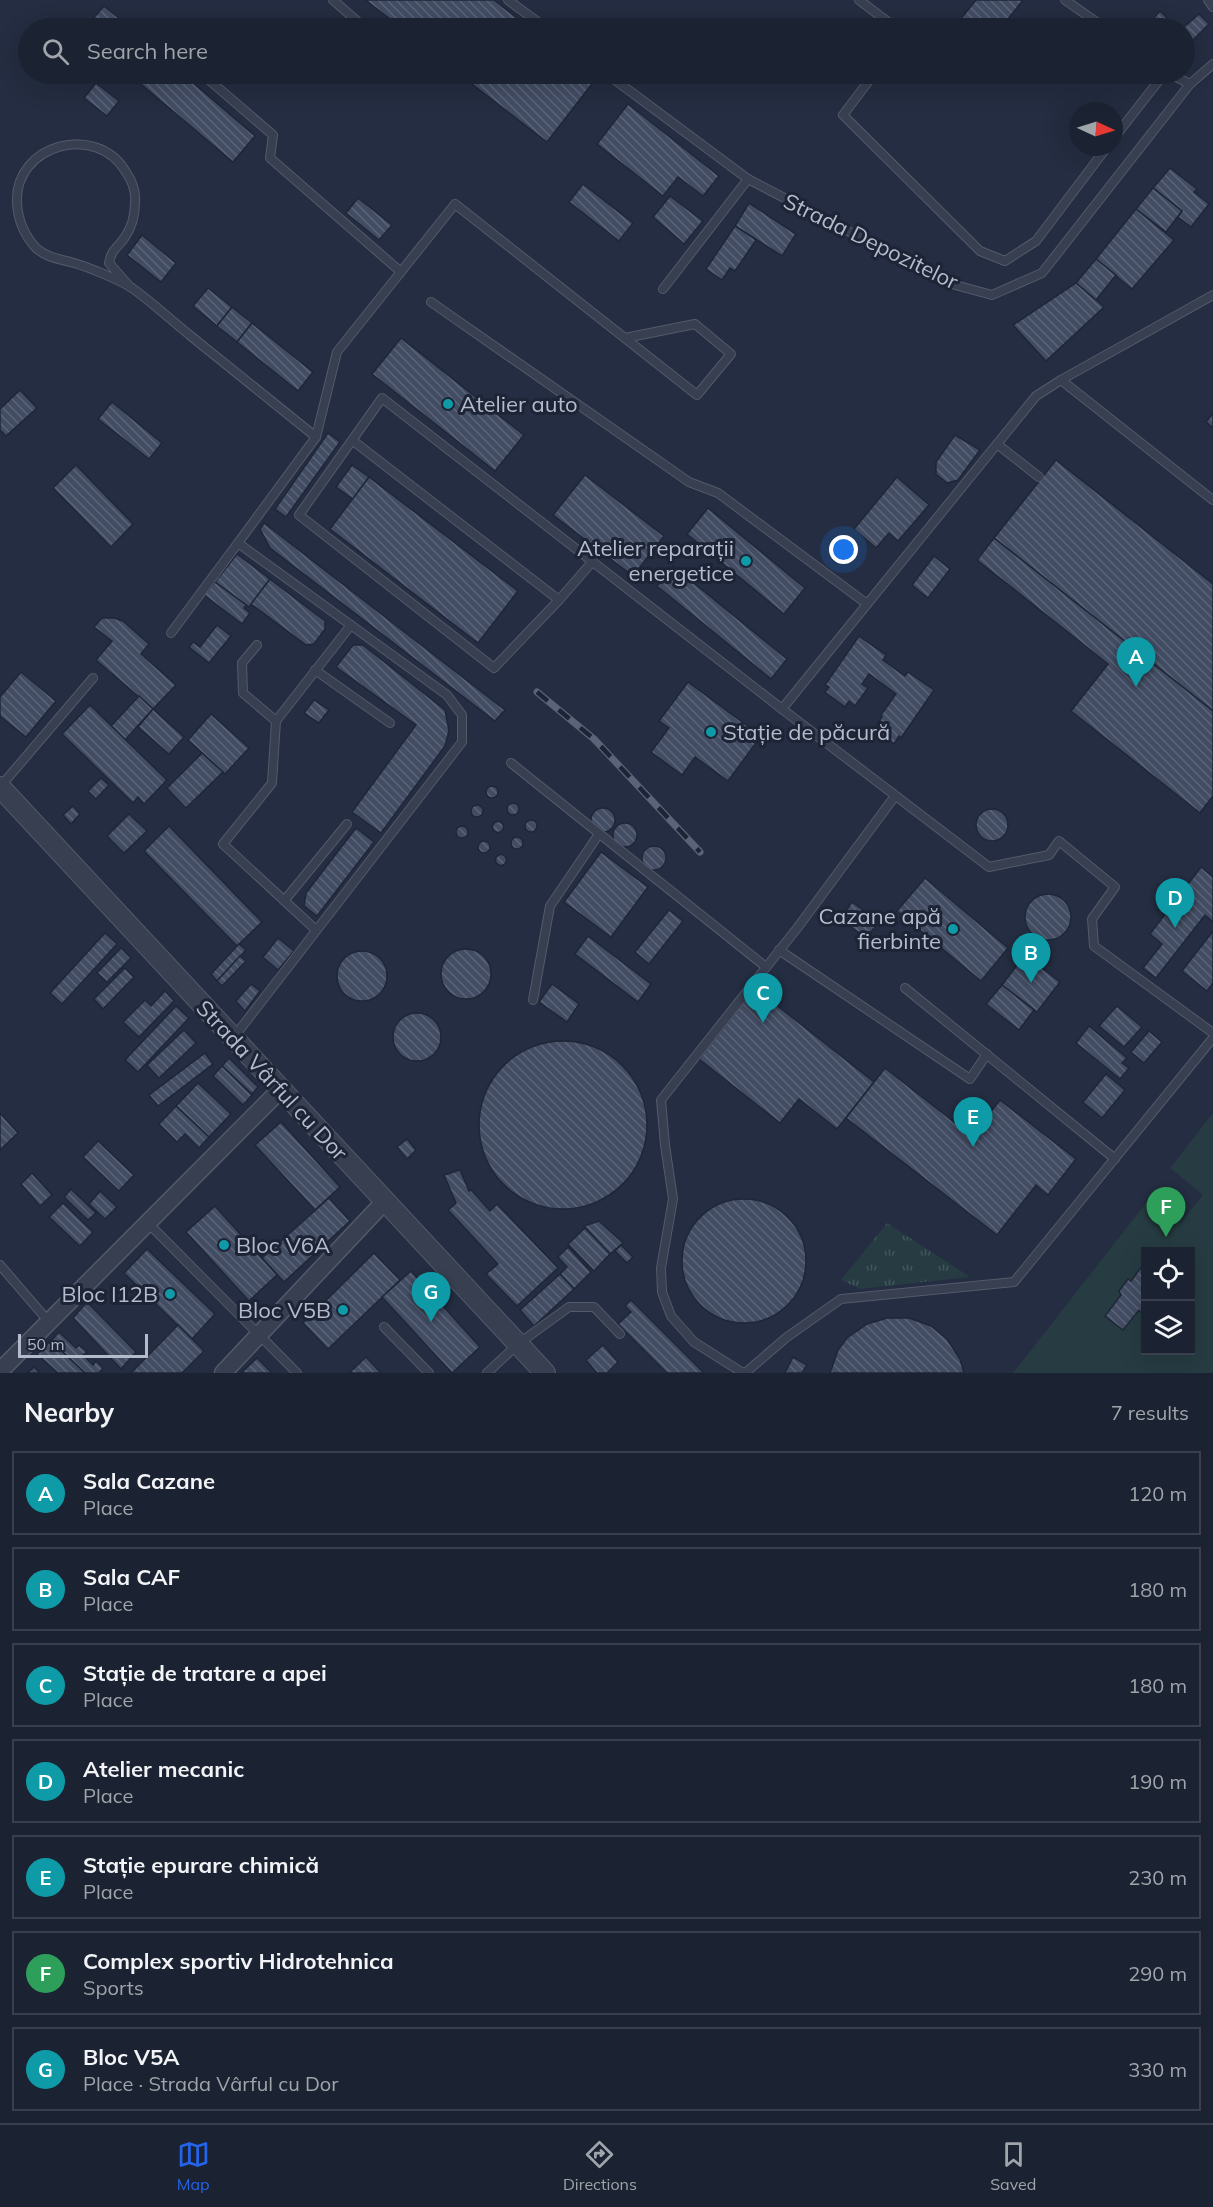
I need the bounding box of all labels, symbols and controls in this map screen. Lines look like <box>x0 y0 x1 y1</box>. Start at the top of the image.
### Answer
search box <box>18 18 1195 84</box>
icon: search <box>39 35 72 68</box>
text: Search here <box>87 37 208 65</box>
north arrow <box>1069 102 1123 156</box>
street label: Strada Depozitelor <box>779 187 963 295</box>
place label: Atelier auto <box>460 390 578 418</box>
marker: Atelier auto <box>441 397 455 411</box>
place label: Atelier reparații energetice <box>577 534 734 587</box>
your location <box>829 535 858 564</box>
marker: Atelier reparații energetice <box>739 554 753 568</box>
pin: A <box>1116 638 1156 687</box>
place label: Stație de păcură <box>723 718 890 746</box>
marker: Stație de păcură <box>704 725 718 739</box>
pin: D <box>1156 878 1194 928</box>
place label: Cazane apă fierbinte <box>818 902 941 955</box>
marker: Cazane apă fierbinte <box>946 922 960 936</box>
pin: B <box>1012 934 1050 983</box>
pin: C <box>744 974 783 1023</box>
street label: Strada Vârful cu Dor <box>190 994 354 1166</box>
pin: E <box>954 1098 992 1147</box>
pin: F <box>1146 1188 1186 1237</box>
place label: Bloc V6A <box>236 1231 330 1259</box>
marker: Bloc V6A <box>217 1238 231 1252</box>
map controls <box>1141 1247 1195 1355</box>
button: locate <box>1141 1247 1195 1301</box>
pin: G <box>412 1272 450 1322</box>
place label: Bloc I12B <box>62 1280 158 1308</box>
marker: Bloc I12B <box>163 1287 177 1301</box>
place label: Bloc V5B <box>238 1296 331 1324</box>
button: layers <box>1141 1301 1195 1355</box>
marker: Bloc V5B <box>336 1303 350 1317</box>
scale bar <box>18 1331 148 1358</box>
text: 50 m <box>27 1334 64 1354</box>
text: Nearby <box>24 1396 114 1429</box>
text: 7 results <box>1111 1400 1189 1425</box>
text: Sala Cazane <box>83 1467 215 1495</box>
text: A <box>38 1481 53 1506</box>
text: 120 m <box>1128 1481 1187 1506</box>
text: Place <box>83 1495 133 1520</box>
text: Sala CAF <box>83 1563 180 1591</box>
text: B <box>39 1577 52 1602</box>
text: 180 m <box>1128 1577 1187 1602</box>
text: Place <box>83 1591 133 1616</box>
text: Stație de tratare a apei <box>83 1659 327 1687</box>
text: C <box>39 1673 52 1698</box>
text: 180 m <box>1128 1673 1187 1698</box>
text: Place <box>83 1687 133 1712</box>
text: Atelier mecanic <box>83 1755 244 1783</box>
text: D <box>38 1769 53 1794</box>
text: 190 m <box>1128 1769 1187 1794</box>
text: Place <box>83 1783 133 1808</box>
text: Stație epurare chimică <box>83 1851 319 1879</box>
text: E <box>40 1865 51 1890</box>
text: 230 m <box>1128 1865 1187 1890</box>
text: Place <box>83 1879 133 1904</box>
text: Complex sportiv Hidrotehnica <box>83 1947 394 1975</box>
text: F <box>40 1961 51 1986</box>
text: 290 m <box>1128 1961 1187 1986</box>
text: Sports <box>83 1975 144 2000</box>
text: Bloc V5A <box>83 2043 180 2071</box>
text: G <box>38 2057 53 2082</box>
text: 330 m <box>1128 2057 1187 2082</box>
text: Place · Strada Vârful cu Dor <box>83 2071 339 2096</box>
tab: Map <box>177 2138 210 2194</box>
tab: Directions <box>563 2138 637 2194</box>
tab: Saved <box>990 2138 1036 2194</box>

